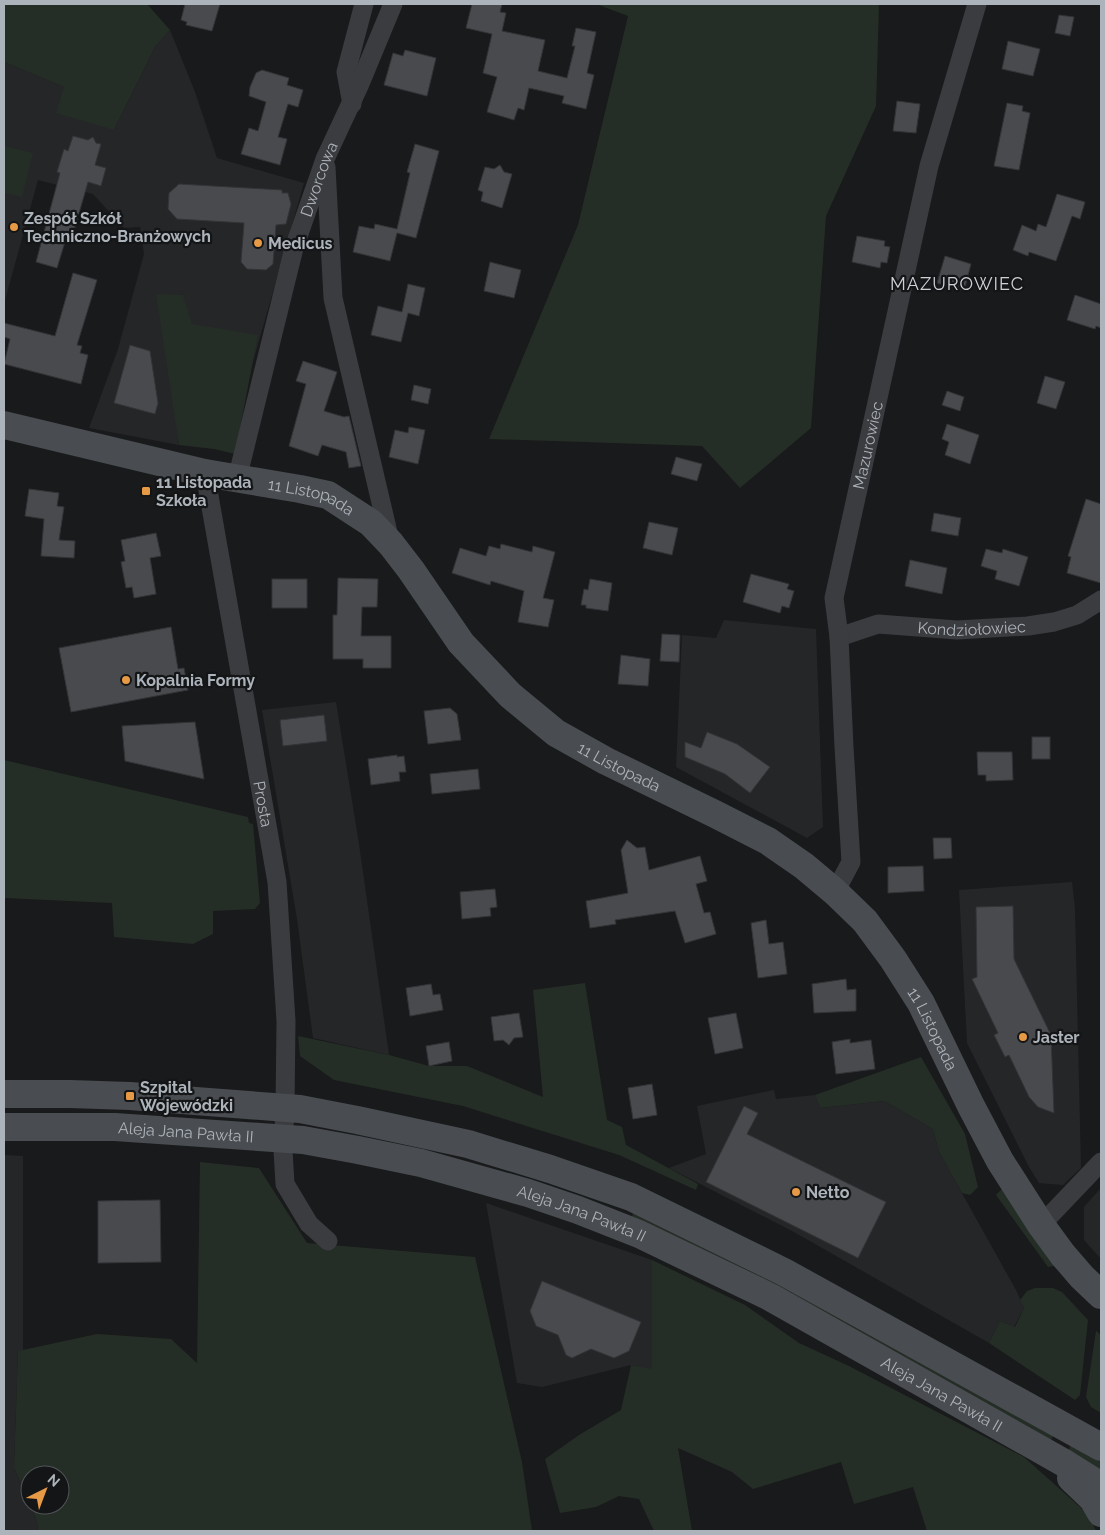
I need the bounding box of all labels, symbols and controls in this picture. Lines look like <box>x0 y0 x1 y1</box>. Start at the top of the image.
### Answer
street label: Dworcowa <box>296 139 341 219</box>
place label: Zespół Szkół Techniczno-Branżowych <box>24 209 211 246</box>
marker: Zespół Szkół Techniczno-Branżowych <box>8 221 20 233</box>
place label: Medicus <box>268 234 333 253</box>
marker: Medicus <box>252 237 264 249</box>
district label: MAZUROWIEC <box>890 273 1024 294</box>
street label: Mazurowiec <box>849 399 887 491</box>
place label: 11 Listopada Szkoła <box>156 473 252 510</box>
street label: 11 Listopada <box>267 474 358 519</box>
marker: 11 Listopada Szkoła <box>140 485 152 497</box>
street label: Kondziołowiec <box>917 617 1026 640</box>
place label: Kopalnia Formy <box>136 671 255 690</box>
marker: Kopalnia Formy <box>120 674 132 686</box>
street label: 11 Listopada <box>574 738 664 796</box>
street label: Prosta <box>250 779 277 829</box>
street label: 11 Listopada <box>904 984 962 1073</box>
place label: Jaster <box>1033 1028 1080 1047</box>
marker: Jaster <box>1017 1031 1029 1043</box>
place label: Szpital Wojewódzki <box>140 1078 233 1115</box>
marker: Szpital Wojewódzki <box>124 1090 136 1102</box>
street label: Aleja Jana Pawła II <box>117 1118 254 1146</box>
street label: Aleja Jana Pawła II <box>515 1181 649 1245</box>
place label: Netto <box>806 1183 850 1202</box>
marker: Netto <box>790 1186 802 1198</box>
street label: Aleja Jana Pawła II <box>878 1352 1006 1436</box>
north arrow <box>20 1465 70 1515</box>
text: N <box>44 1471 63 1490</box>

